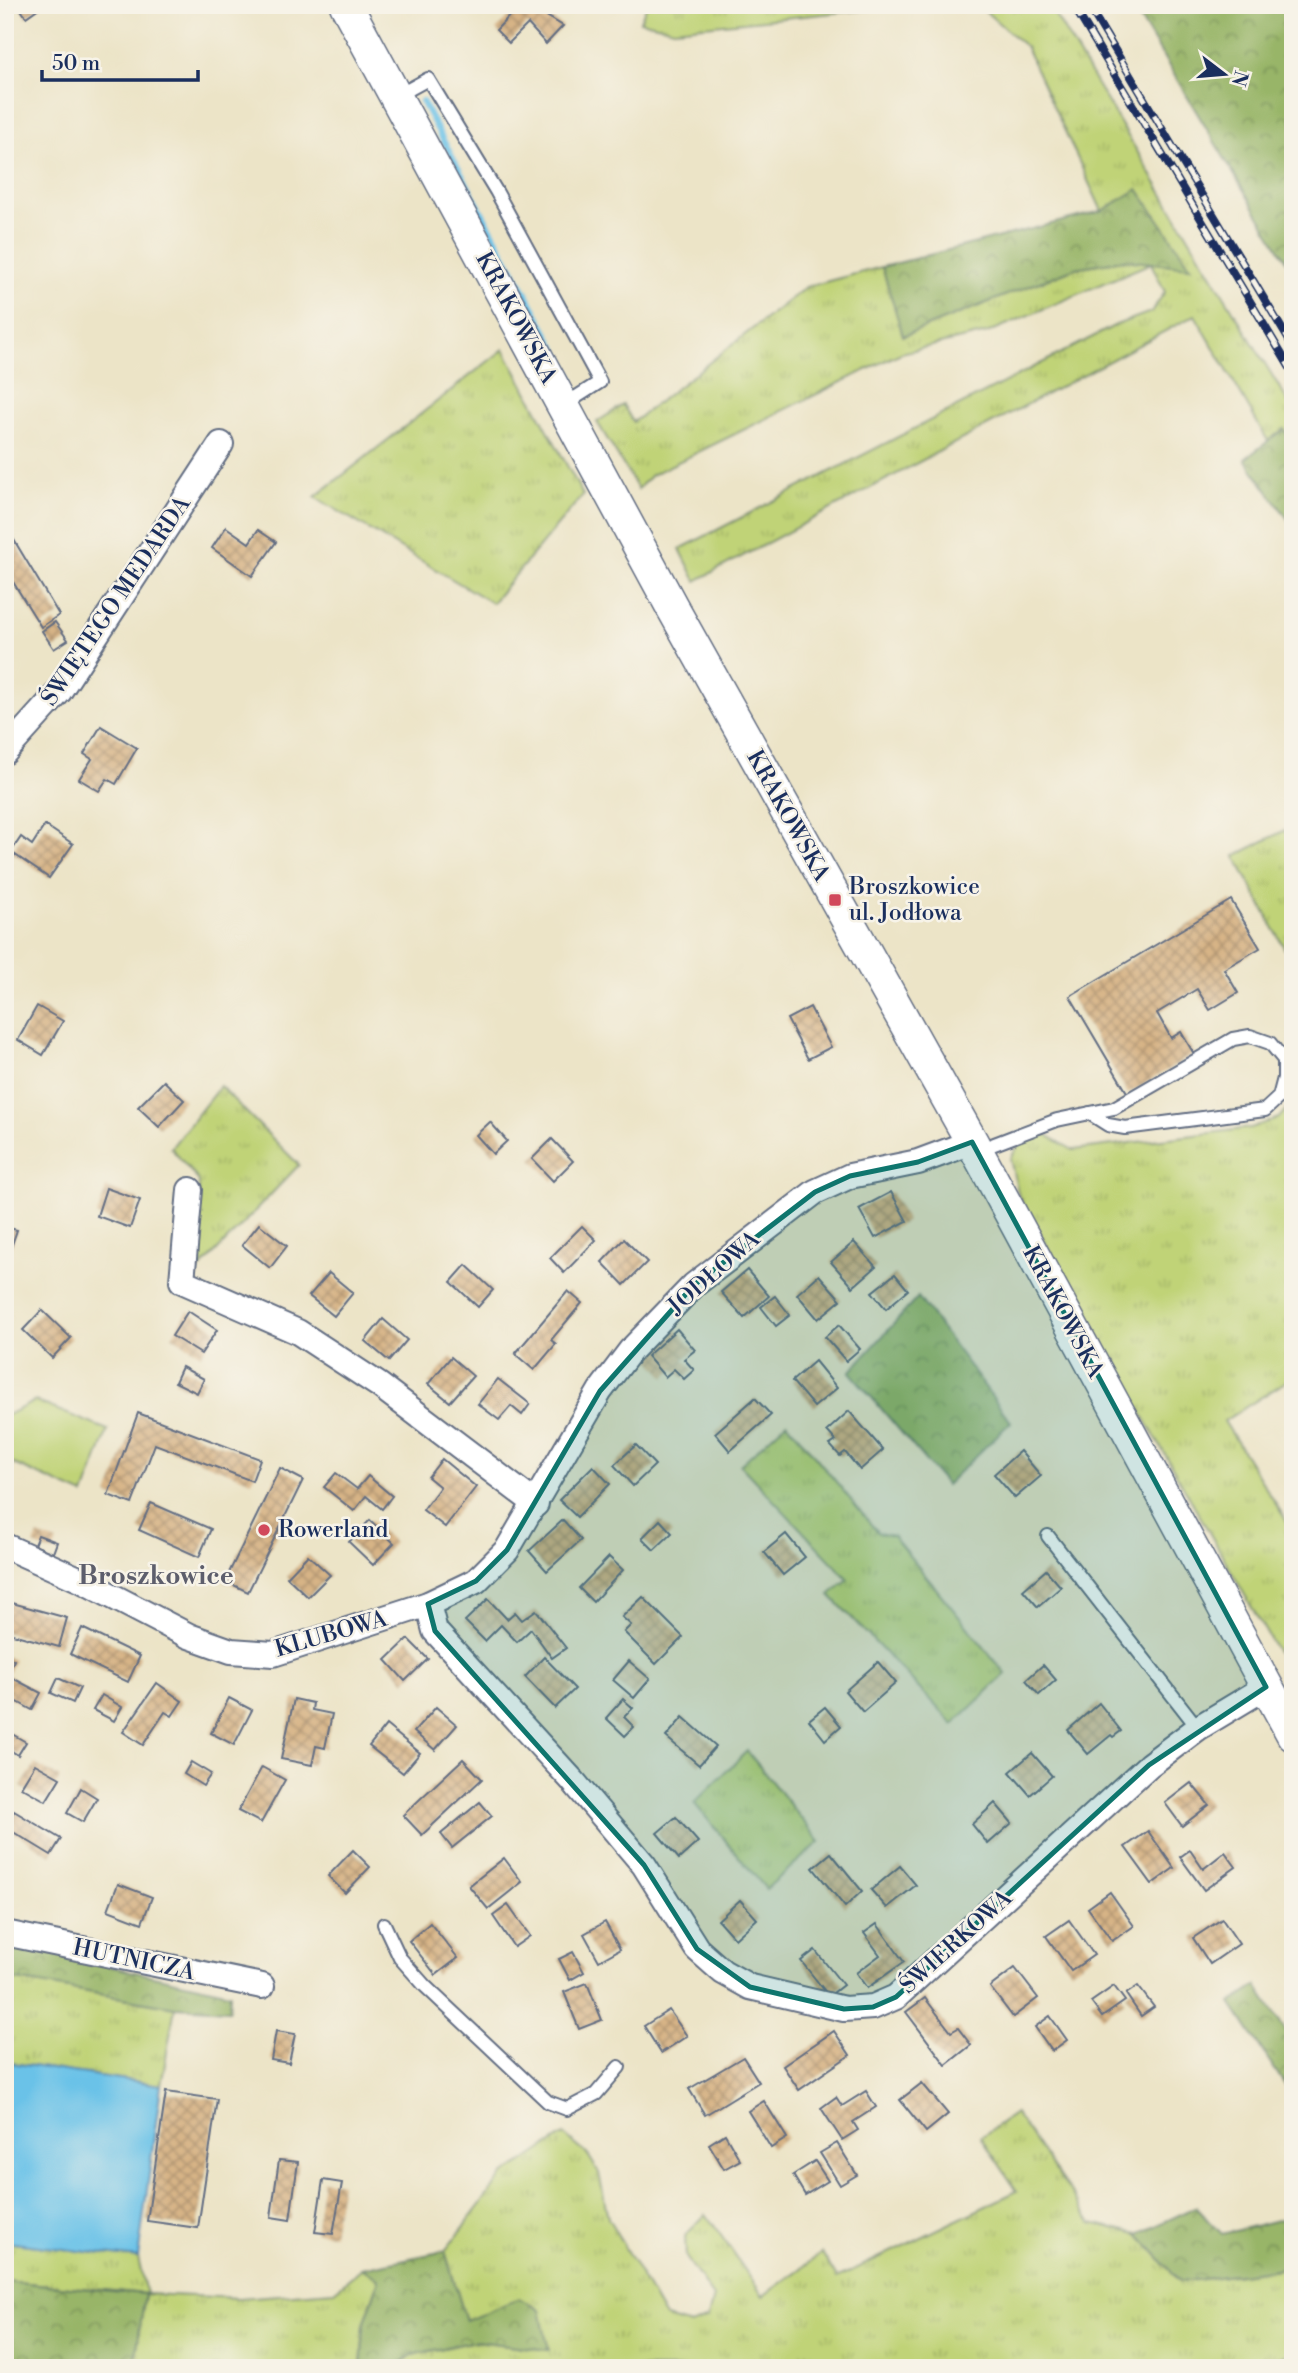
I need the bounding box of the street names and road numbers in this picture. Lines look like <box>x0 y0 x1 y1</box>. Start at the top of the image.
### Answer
street label: KRAKOWSKA <box>469 247 563 390</box>
street label: ŚWIĘTEGO MEDARDA <box>33 488 197 711</box>
street label: KRAKOWSKA <box>740 745 836 888</box>
street label: JODŁOWA <box>661 1225 767 1321</box>
street label: KRAKOWSKA <box>1016 1241 1110 1384</box>
street label: KLUBOWA <box>272 1604 392 1663</box>
street label: ŚWIERKOWA <box>892 1881 1019 2000</box>
street label: HUTNICZA <box>70 1933 199 1987</box>

